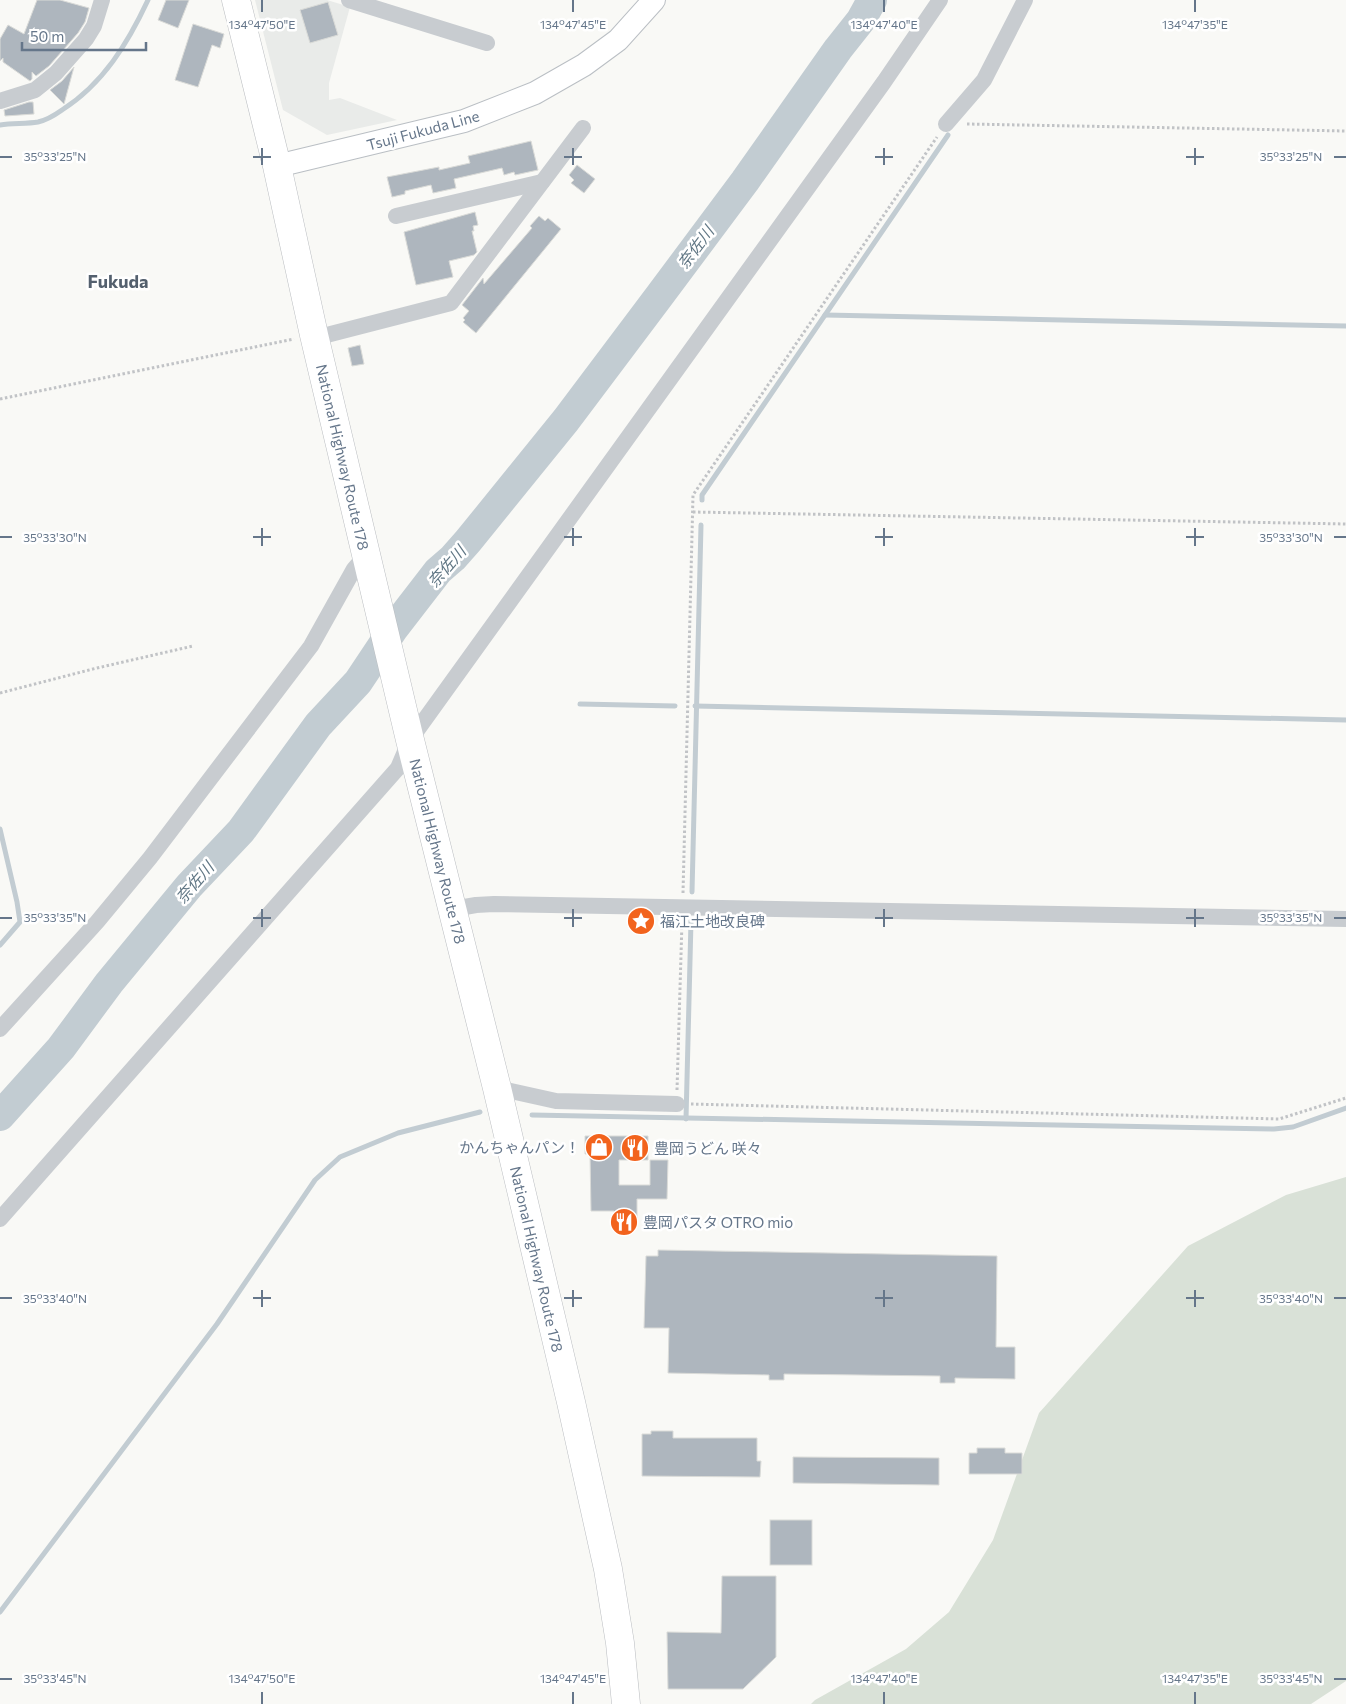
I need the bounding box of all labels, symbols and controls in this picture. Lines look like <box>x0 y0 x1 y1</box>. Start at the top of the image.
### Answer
text: 134°47'50"E <box>229 17 295 31</box>
text: 134°47'45"E <box>540 17 606 31</box>
text: 134°47'40"E <box>850 17 918 31</box>
text: 134°47'35"E <box>1162 17 1228 31</box>
scale bar <box>22 20 146 52</box>
text: 50 m <box>30 27 64 45</box>
street label: Tsuji Fukuda Line <box>365 106 481 154</box>
text: 35°33'25"N <box>24 149 86 163</box>
text: 35°33'25"N <box>1260 149 1322 163</box>
water label: 奈佐川 <box>673 221 718 272</box>
district label: Fukuda <box>87 270 149 292</box>
street label: National Highway Route 178 <box>313 362 373 552</box>
text: 35°33'30"N <box>23 530 87 544</box>
text: 35°33'30"N <box>1259 530 1323 544</box>
water label: 奈佐川 <box>423 540 470 590</box>
street label: National Highway Route 178 <box>406 757 470 945</box>
water label: 奈佐川 <box>171 856 218 906</box>
place icon: 福江土地改良碑 <box>626 906 656 936</box>
text: 35°33'35"N <box>24 910 86 924</box>
text: 35°33'35"N <box>1260 910 1322 924</box>
place label: 福江土地改良碑 <box>660 912 765 930</box>
shop icon: かんちゃんパン！ <box>584 1132 614 1162</box>
restaurant icon: 豊岡うどん 咲々 <box>620 1133 650 1163</box>
place label: かんちゃんパン！ <box>459 1138 580 1156</box>
place label: 豊岡うどん 咲々 <box>654 1139 762 1157</box>
street label: National Highway Route 178 <box>507 1164 567 1354</box>
restaurant icon: 豊岡パスタ OTRO mio <box>609 1207 639 1237</box>
place label: 豊岡パスタ OTRO mio <box>643 1213 793 1231</box>
text: 35°33'40"N <box>23 1291 87 1305</box>
text: 35°33'40"N <box>1259 1291 1323 1305</box>
text: 35°33'45"N <box>23 1671 87 1685</box>
text: 134°47'50"E <box>229 1671 295 1685</box>
text: 134°47'45"E <box>540 1671 606 1685</box>
text: 134°47'40"E <box>850 1671 918 1685</box>
text: 134°47'35"E <box>1162 1671 1228 1685</box>
text: 35°33'45"N <box>1259 1671 1323 1685</box>

